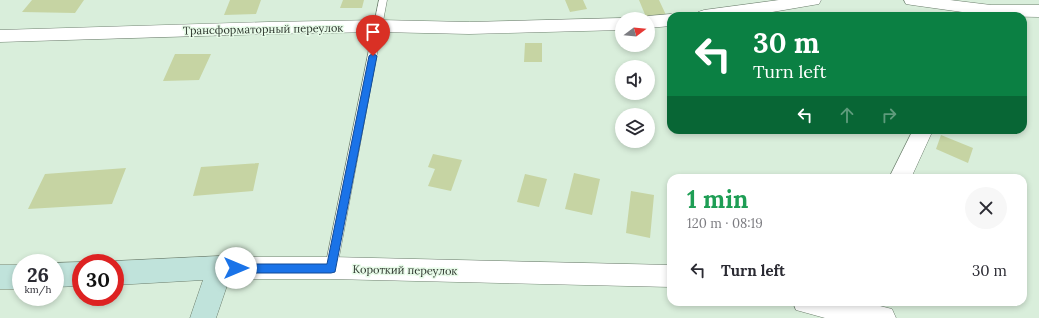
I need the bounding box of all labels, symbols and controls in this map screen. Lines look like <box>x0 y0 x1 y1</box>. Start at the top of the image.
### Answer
north arrow <box>615 12 655 52</box>
map controls <box>615 12 655 148</box>
pin <box>356 15 390 56</box>
street label: Трансформаторный переулок <box>183 21 343 37</box>
icon: arrive <box>362 21 384 43</box>
text: 30 m <box>753 25 820 61</box>
icon: left <box>687 28 739 80</box>
button: sound <box>615 60 655 100</box>
text: Turn left <box>753 60 826 83</box>
icon: left <box>794 104 816 126</box>
icon: ahead <box>836 104 858 126</box>
icon: right <box>878 104 900 126</box>
button: layers <box>615 108 655 148</box>
text: 1 min <box>687 184 748 215</box>
button: close <box>965 187 1007 229</box>
text: 120 m · 08:19 <box>687 215 763 232</box>
position arrow <box>215 247 257 289</box>
speed limit sign: 30 <box>72 254 124 306</box>
icon: left <box>687 259 709 281</box>
text: Turn left <box>721 261 785 280</box>
text: 30 m <box>972 261 1007 280</box>
text: 26 <box>27 262 49 287</box>
street label: Короткий переулок <box>353 262 458 278</box>
text: km/h <box>24 283 52 296</box>

